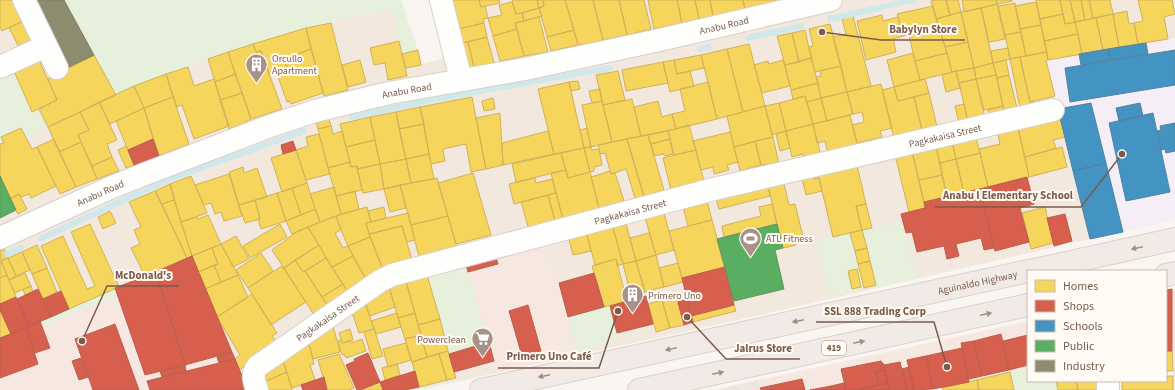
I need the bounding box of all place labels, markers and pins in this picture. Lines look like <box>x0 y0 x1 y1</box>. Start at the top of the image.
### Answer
callout: Babylyn Store <box>881 17 965 40</box>
building icon: Orcullo Apartment <box>243 51 269 84</box>
place label: Orcullo Apartment <box>272 52 317 78</box>
callout: Anabu I Elementary School <box>935 184 1081 207</box>
sports icon: ATL Fitness <box>737 225 763 258</box>
place label: ATL Fitness <box>766 232 813 246</box>
callout: McDonald's <box>107 263 179 286</box>
building icon: Primero Uno <box>619 282 645 315</box>
place label: Primero Uno <box>648 289 701 303</box>
callout: SSL 888 Trading Corp <box>816 299 934 322</box>
supermarket icon: Powerclean <box>469 326 495 359</box>
place label: Powerclean <box>417 333 466 347</box>
callout: Jalrus Store <box>726 336 800 359</box>
callout: Primero Uno Café <box>498 345 599 368</box>

